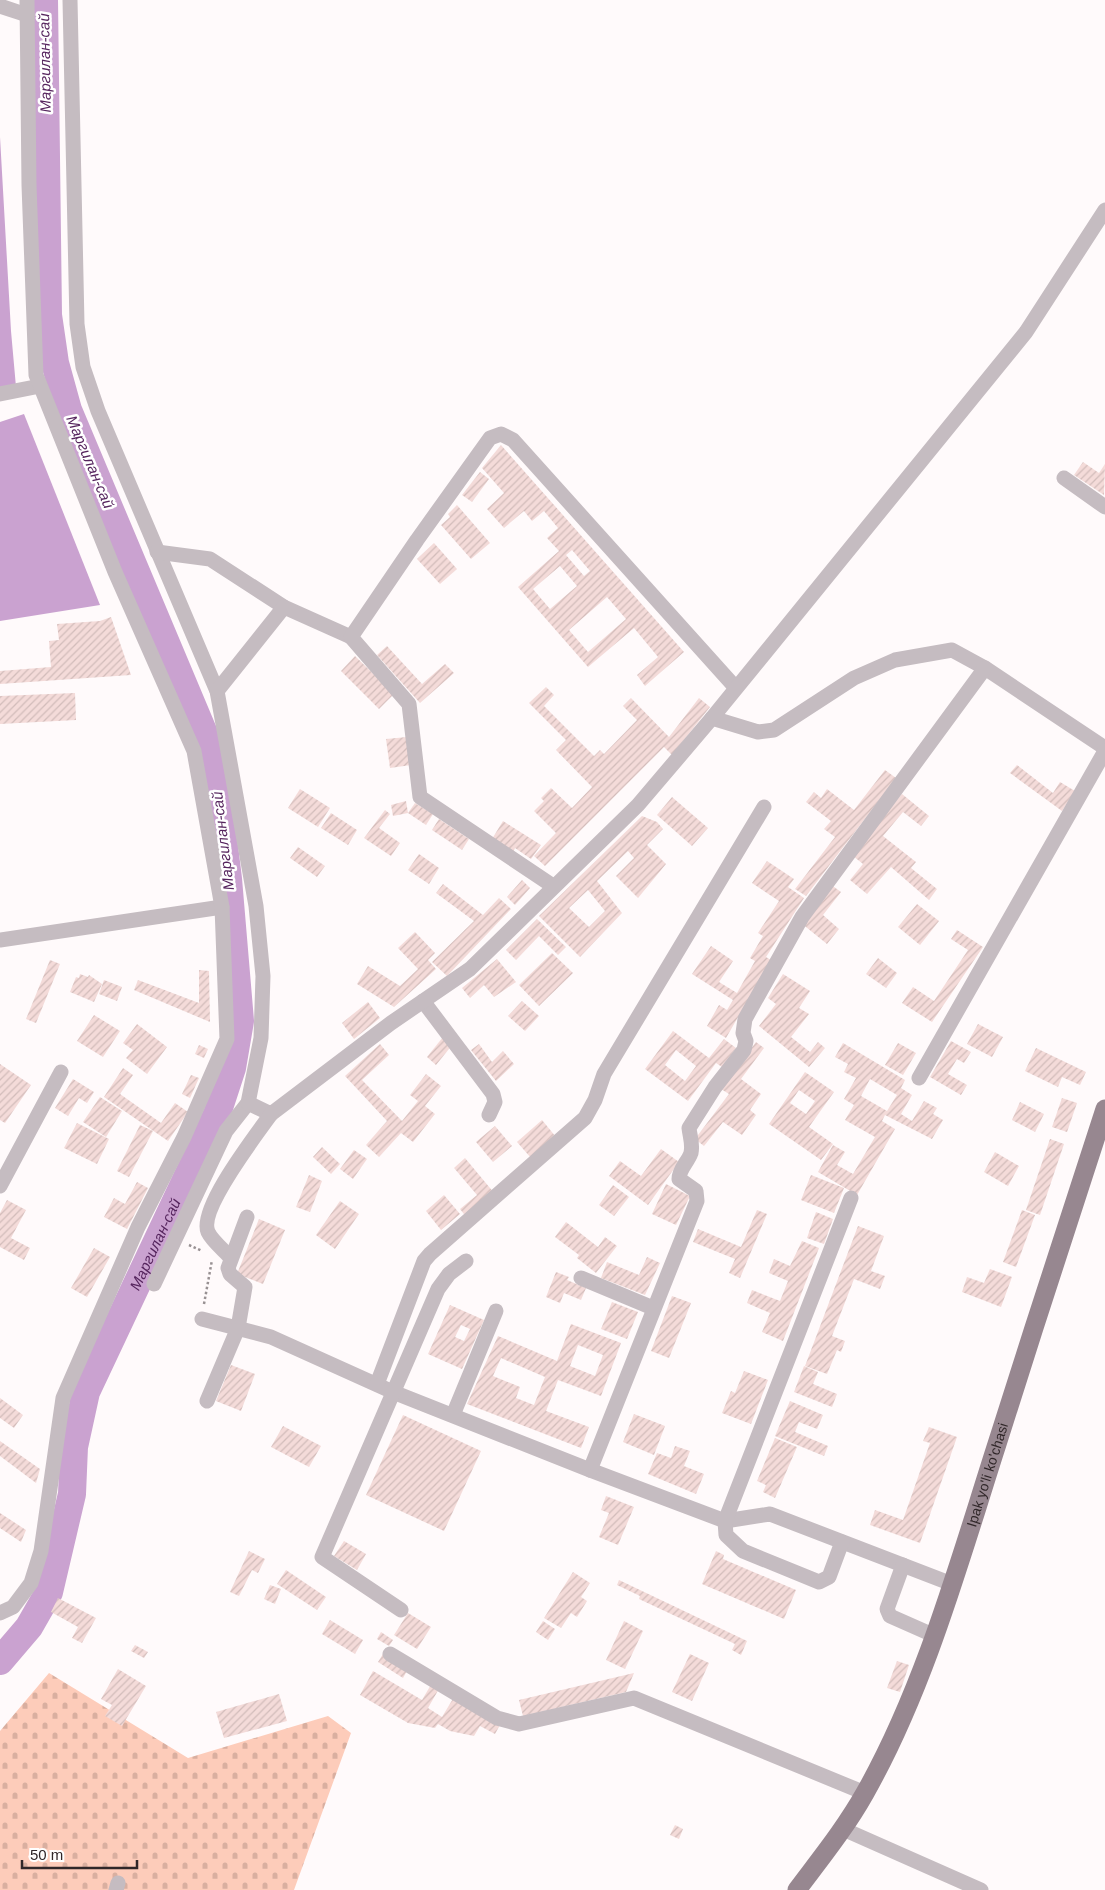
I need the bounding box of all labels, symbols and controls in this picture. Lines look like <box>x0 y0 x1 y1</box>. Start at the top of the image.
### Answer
water label: Маргилан-сай <box>35 13 54 113</box>
water label: Маргилан-сай <box>63 413 118 511</box>
water label: Маргилан-сай <box>208 790 237 891</box>
water label: Маргилан-сай <box>126 1195 184 1293</box>
street label: Ipak yo'li ko'chasi <box>963 1421 1011 1529</box>
scale bar <box>22 1838 138 1870</box>
text: 50 m <box>30 1846 63 1863</box>

